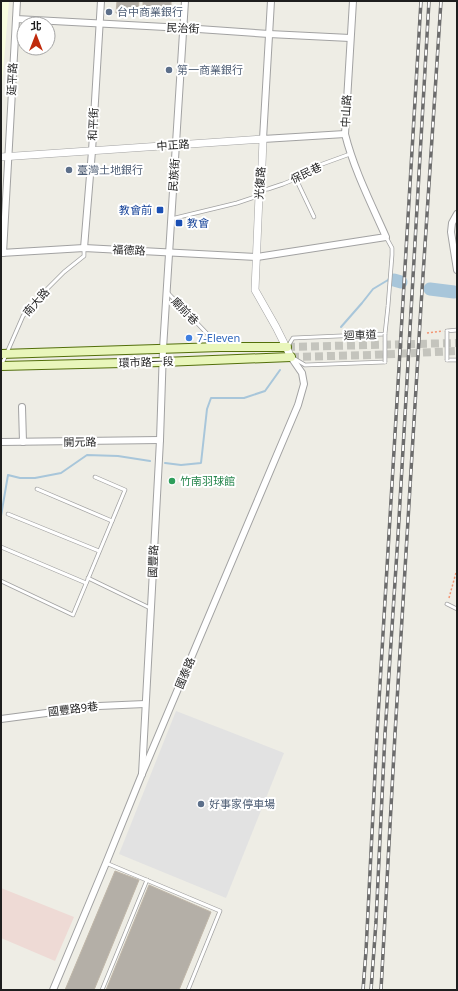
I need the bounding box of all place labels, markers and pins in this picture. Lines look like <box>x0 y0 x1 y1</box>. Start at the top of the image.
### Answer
place label: 台中商業銀行 <box>117 4 183 19</box>
marker: 台中商業銀行 <box>104 7 114 17</box>
place label: 第一商業銀行 <box>177 62 243 77</box>
marker: 第一商業銀行 <box>164 65 174 75</box>
place label: 臺灣土地銀行 <box>77 162 143 177</box>
marker: 臺灣土地銀行 <box>64 165 74 175</box>
place label: 教會前 <box>119 202 152 217</box>
marker: 教會前 <box>155 205 165 215</box>
place label: 教會 <box>187 215 209 230</box>
marker: 教會 <box>174 218 184 228</box>
place label: 7-Eleven <box>197 330 240 345</box>
marker: 7-Eleven <box>184 333 194 343</box>
place label: 竹南羽球館 <box>180 473 235 488</box>
marker: 竹南羽球館 <box>167 476 177 486</box>
place label: 好事家停車場 <box>209 796 275 811</box>
marker: 好事家停車場 <box>196 799 206 809</box>

